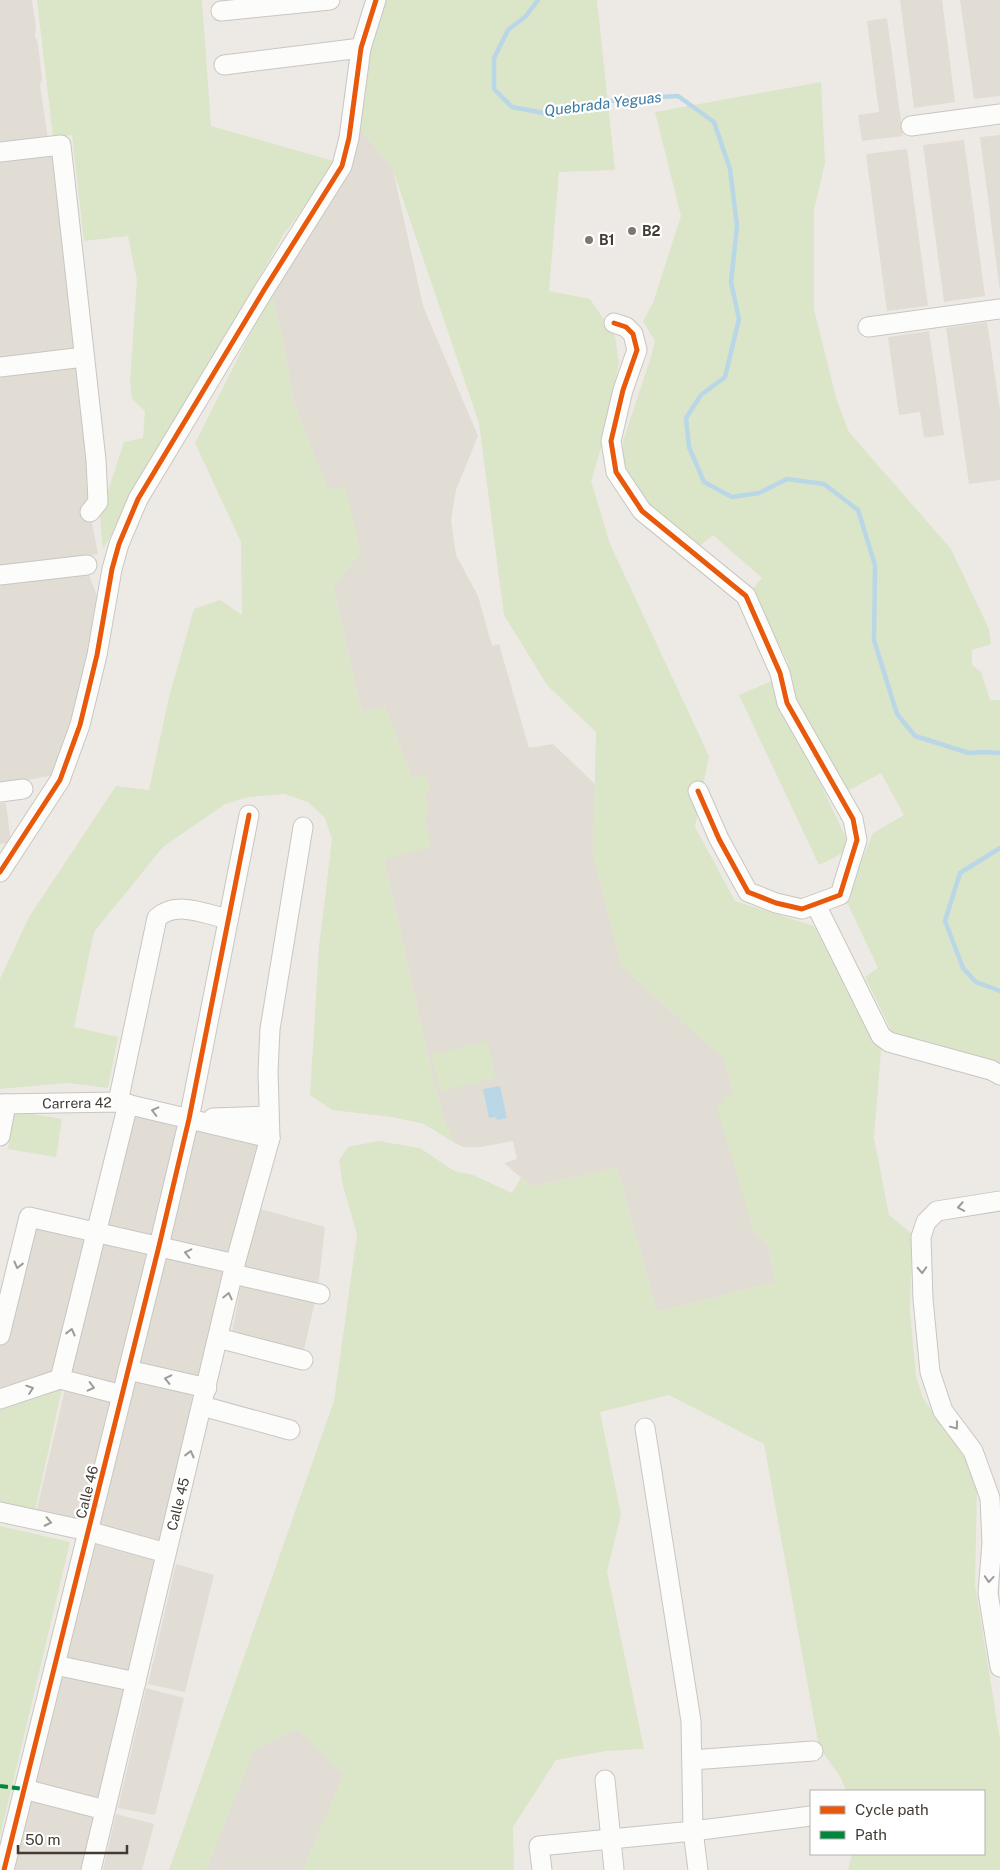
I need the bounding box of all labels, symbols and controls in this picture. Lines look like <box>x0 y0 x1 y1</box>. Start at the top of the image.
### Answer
water label: Quebrada Yeguas <box>543 88 662 119</box>
place label: B2 <box>642 223 661 239</box>
marker: B2 <box>626 225 638 237</box>
place label: B1 <box>599 232 615 248</box>
marker: B1 <box>583 234 595 246</box>
street label: Carrera 42 <box>42 1094 112 1112</box>
one-way arrow <box>150 1106 159 1117</box>
one-way arrow <box>956 1201 965 1211</box>
one-way arrow <box>183 1248 192 1259</box>
one-way arrow <box>13 1260 23 1268</box>
one-way arrow <box>916 1266 927 1274</box>
one-way arrow <box>222 1292 233 1301</box>
one-way arrow <box>65 1328 76 1336</box>
one-way arrow <box>163 1374 172 1385</box>
one-way arrow <box>86 1381 95 1392</box>
one-way arrow <box>25 1385 34 1395</box>
one-way arrow <box>949 1420 958 1430</box>
one-way arrow <box>184 1450 195 1459</box>
street label: Calle 46 <box>73 1464 101 1520</box>
street label: Calle 45 <box>164 1476 192 1532</box>
one-way arrow <box>43 1517 52 1527</box>
one-way arrow <box>984 1576 995 1584</box>
legend <box>810 1790 985 1855</box>
text: Cycle path <box>855 1801 929 1818</box>
scale bar <box>18 1822 126 1854</box>
text: Path <box>855 1826 887 1843</box>
text: 50 m <box>25 1831 60 1848</box>

